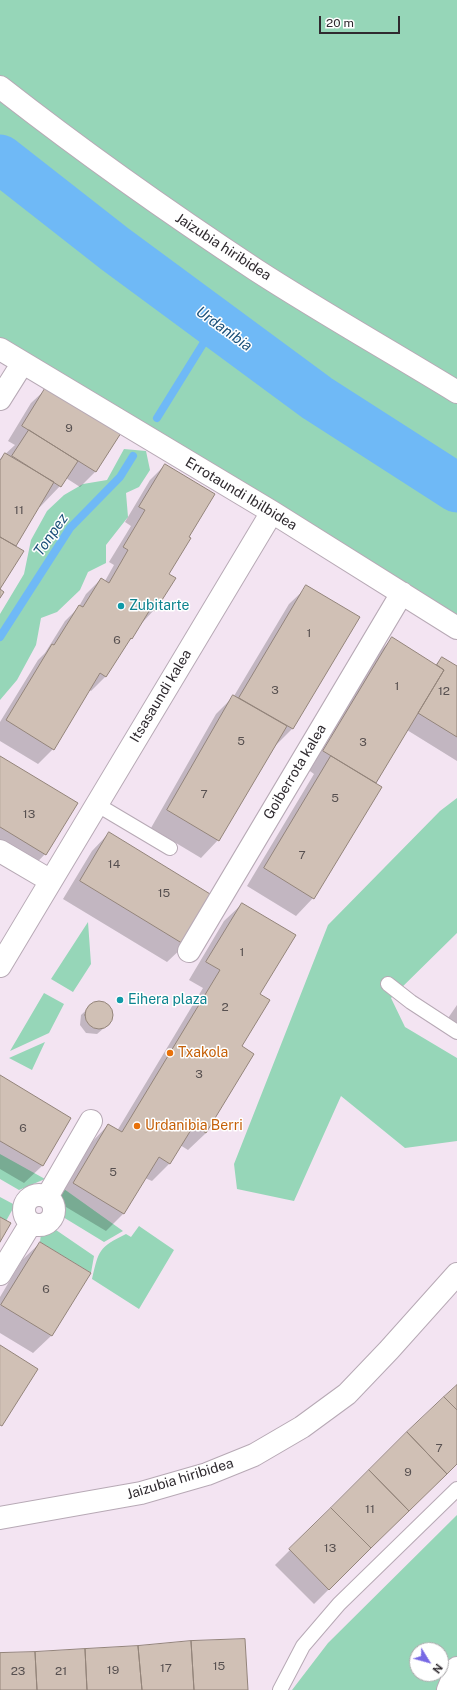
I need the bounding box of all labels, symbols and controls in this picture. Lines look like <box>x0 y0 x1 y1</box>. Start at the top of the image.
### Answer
scale bar <box>321 8 402 34</box>
text: 20 m <box>326 16 354 30</box>
street label: Jaizubia hiribidea <box>172 210 274 284</box>
water label: Urdanibia <box>192 303 256 355</box>
house number: 9 <box>65 421 73 435</box>
street label: Errotaundi Ibilbidea <box>182 454 300 534</box>
house number: 11 <box>14 503 24 517</box>
water label: Tonpez <box>30 510 72 560</box>
place label: Zubitarte <box>129 598 190 614</box>
marker: Zubitarte <box>116 601 126 611</box>
house number: 1 <box>307 626 311 640</box>
house number: 6 <box>113 633 121 647</box>
street label: Itsasaundi kalea <box>127 646 195 746</box>
house number: 1 <box>395 679 399 693</box>
house number: 3 <box>271 683 279 697</box>
house number: 12 <box>438 684 450 698</box>
street label: Goiberrota kalea <box>260 721 330 823</box>
house number: 5 <box>237 734 245 748</box>
house number: 3 <box>359 735 367 749</box>
house number: 7 <box>200 787 208 801</box>
house number: 5 <box>331 791 339 805</box>
house number: 13 <box>23 807 35 821</box>
house number: 7 <box>298 848 306 862</box>
house number: 14 <box>108 857 120 871</box>
house number: 15 <box>158 886 170 900</box>
house number: 1 <box>240 945 244 959</box>
place label: Eihera plaza <box>128 992 207 1008</box>
marker: Eihera plaza <box>115 995 125 1005</box>
house number: 2 <box>221 1000 229 1014</box>
place label: Txakola <box>178 1045 228 1061</box>
marker: Txakola <box>165 1048 175 1058</box>
house number: 3 <box>195 1067 203 1081</box>
place label: Urdanibia Berri <box>145 1118 243 1134</box>
house number: 6 <box>19 1121 27 1135</box>
marker: Urdanibia Berri <box>132 1121 142 1131</box>
house number: 5 <box>109 1165 117 1179</box>
house number: 6 <box>42 1282 50 1296</box>
house number: 7 <box>435 1441 443 1455</box>
street label: Jaizubia hiribidea <box>125 1455 235 1503</box>
house number: 9 <box>404 1465 412 1479</box>
house number: 11 <box>365 1502 375 1516</box>
house number: 13 <box>324 1541 336 1555</box>
north arrow <box>409 1642 449 1682</box>
house number: 15 <box>213 1659 225 1673</box>
house number: 17 <box>160 1661 172 1675</box>
text: N <box>430 1662 445 1676</box>
house number: 19 <box>107 1663 119 1677</box>
house number: 23 <box>11 1664 25 1678</box>
house number: 21 <box>55 1664 67 1678</box>

